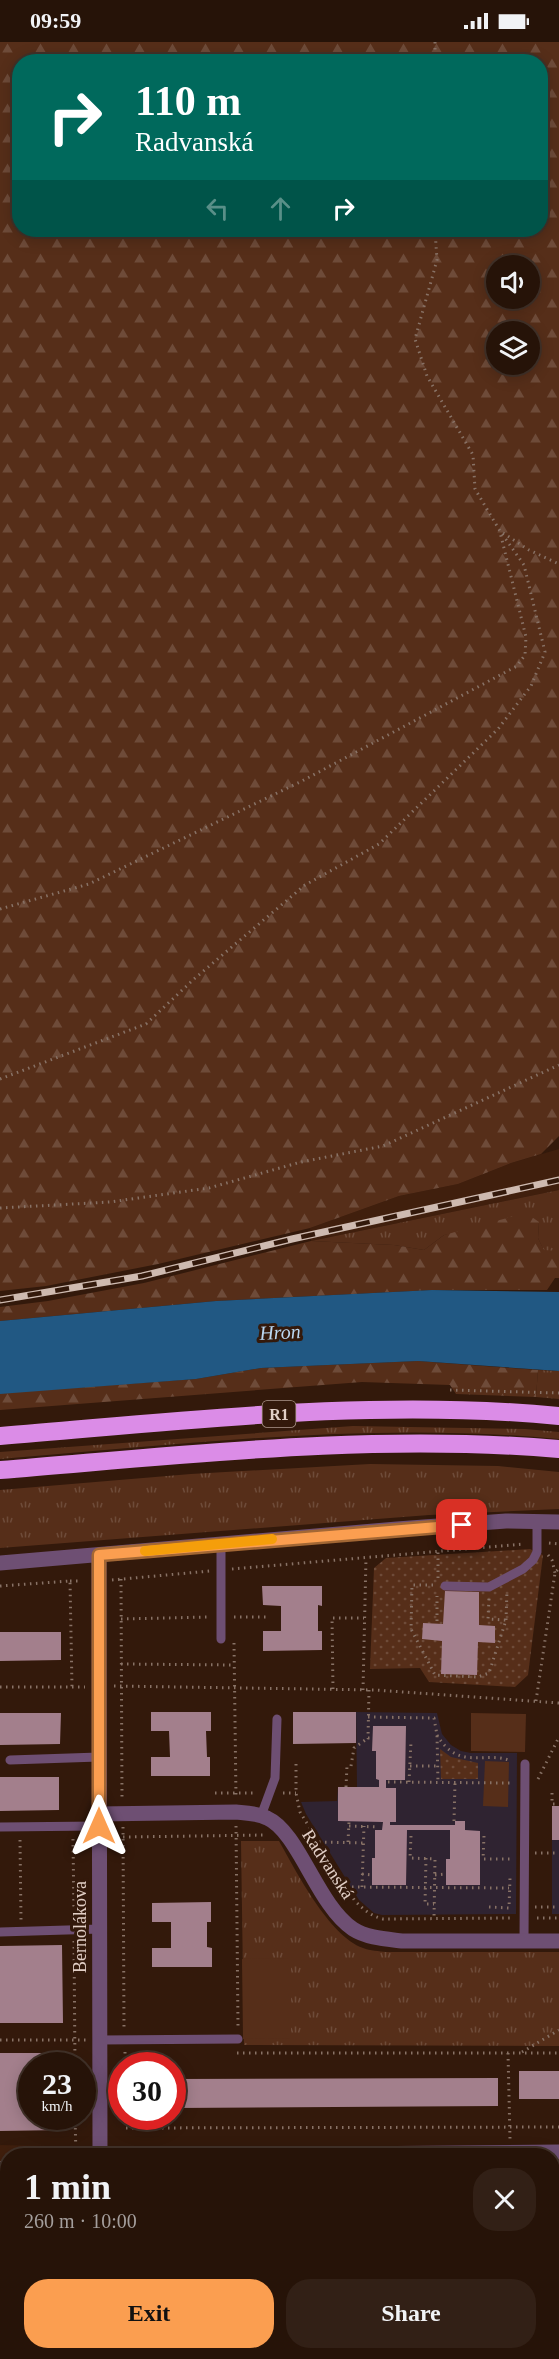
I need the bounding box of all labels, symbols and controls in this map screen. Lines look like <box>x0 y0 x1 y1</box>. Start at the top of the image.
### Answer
text: 09:59 <box>30 8 81 33</box>
icon: right <box>36 78 114 156</box>
text: 110 m <box>135 78 241 124</box>
text: Radvanská <box>135 127 253 157</box>
icon: left <box>201 192 234 225</box>
icon: ahead <box>264 192 297 225</box>
icon: right <box>327 192 360 225</box>
map controls <box>486 255 540 375</box>
button: sound <box>486 255 540 309</box>
button: layers <box>486 321 540 375</box>
water label: Hron <box>258 1320 301 1344</box>
road number: R1 <box>262 1401 296 1427</box>
pin <box>436 1499 487 1550</box>
icon: arrive <box>445 1508 478 1541</box>
position arrow <box>67 1794 131 1858</box>
street label: Radvanská <box>298 1825 358 1903</box>
street label: Bernolákova <box>70 1881 90 1973</box>
speed limit sign: 30 <box>108 2052 186 2130</box>
text: 23 <box>42 2067 72 2100</box>
text: km/h <box>42 2098 72 2114</box>
text: 1 min <box>24 2167 111 2207</box>
button: close <box>473 2168 536 2231</box>
text: 260 m · 10:00 <box>24 2210 137 2232</box>
button: Exit <box>24 2279 274 2348</box>
button: Share <box>286 2279 536 2348</box>

